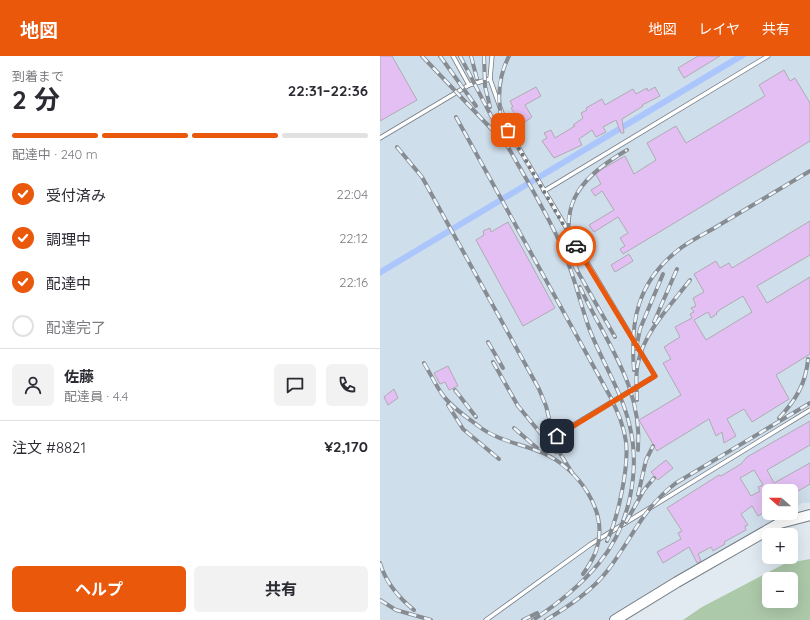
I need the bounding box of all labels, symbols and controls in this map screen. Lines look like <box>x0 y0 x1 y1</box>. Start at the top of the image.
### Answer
text: 地図 <box>20 18 58 42</box>
text: 地図 <box>648 20 676 38</box>
text: レイヤ <box>698 20 740 38</box>
text: 共有 <box>762 20 790 38</box>
text: 到着まで <box>12 68 64 84</box>
text: 22:31–22:36 <box>288 81 368 100</box>
text: 2 分 <box>12 83 60 116</box>
pin <box>491 113 525 147</box>
icon: bag <box>497 119 519 141</box>
text: 配達中 · 240 m <box>12 146 98 162</box>
icon: check <box>12 183 34 205</box>
text: 受付済み <box>46 186 106 205</box>
text: 22:04 <box>337 186 368 202</box>
courier <box>556 226 596 266</box>
icon: check <box>12 227 34 249</box>
text: 調理中 <box>46 230 91 249</box>
text: 22:12 <box>339 230 368 246</box>
icon: car <box>565 235 587 257</box>
icon: check <box>12 271 34 293</box>
text: 配達中 <box>46 274 91 293</box>
text: 22:16 <box>339 274 368 290</box>
text: 配達完了 <box>46 318 106 337</box>
button: person <box>12 364 54 406</box>
button: chat <box>274 364 316 406</box>
button: phone <box>326 364 368 406</box>
text: 佐藤 <box>64 367 94 386</box>
text: 配達員 · 4.4 <box>64 388 128 404</box>
pin <box>540 419 574 453</box>
icon: home <box>546 425 568 447</box>
text: ¥2,170 <box>324 437 368 456</box>
text: 注文 #8821 <box>12 438 86 457</box>
north arrow <box>762 484 798 520</box>
map controls <box>762 484 798 608</box>
button: + <box>762 528 798 564</box>
button: ヘルプ <box>12 566 186 612</box>
button: 共有 <box>194 566 368 612</box>
button: − <box>762 572 798 608</box>

